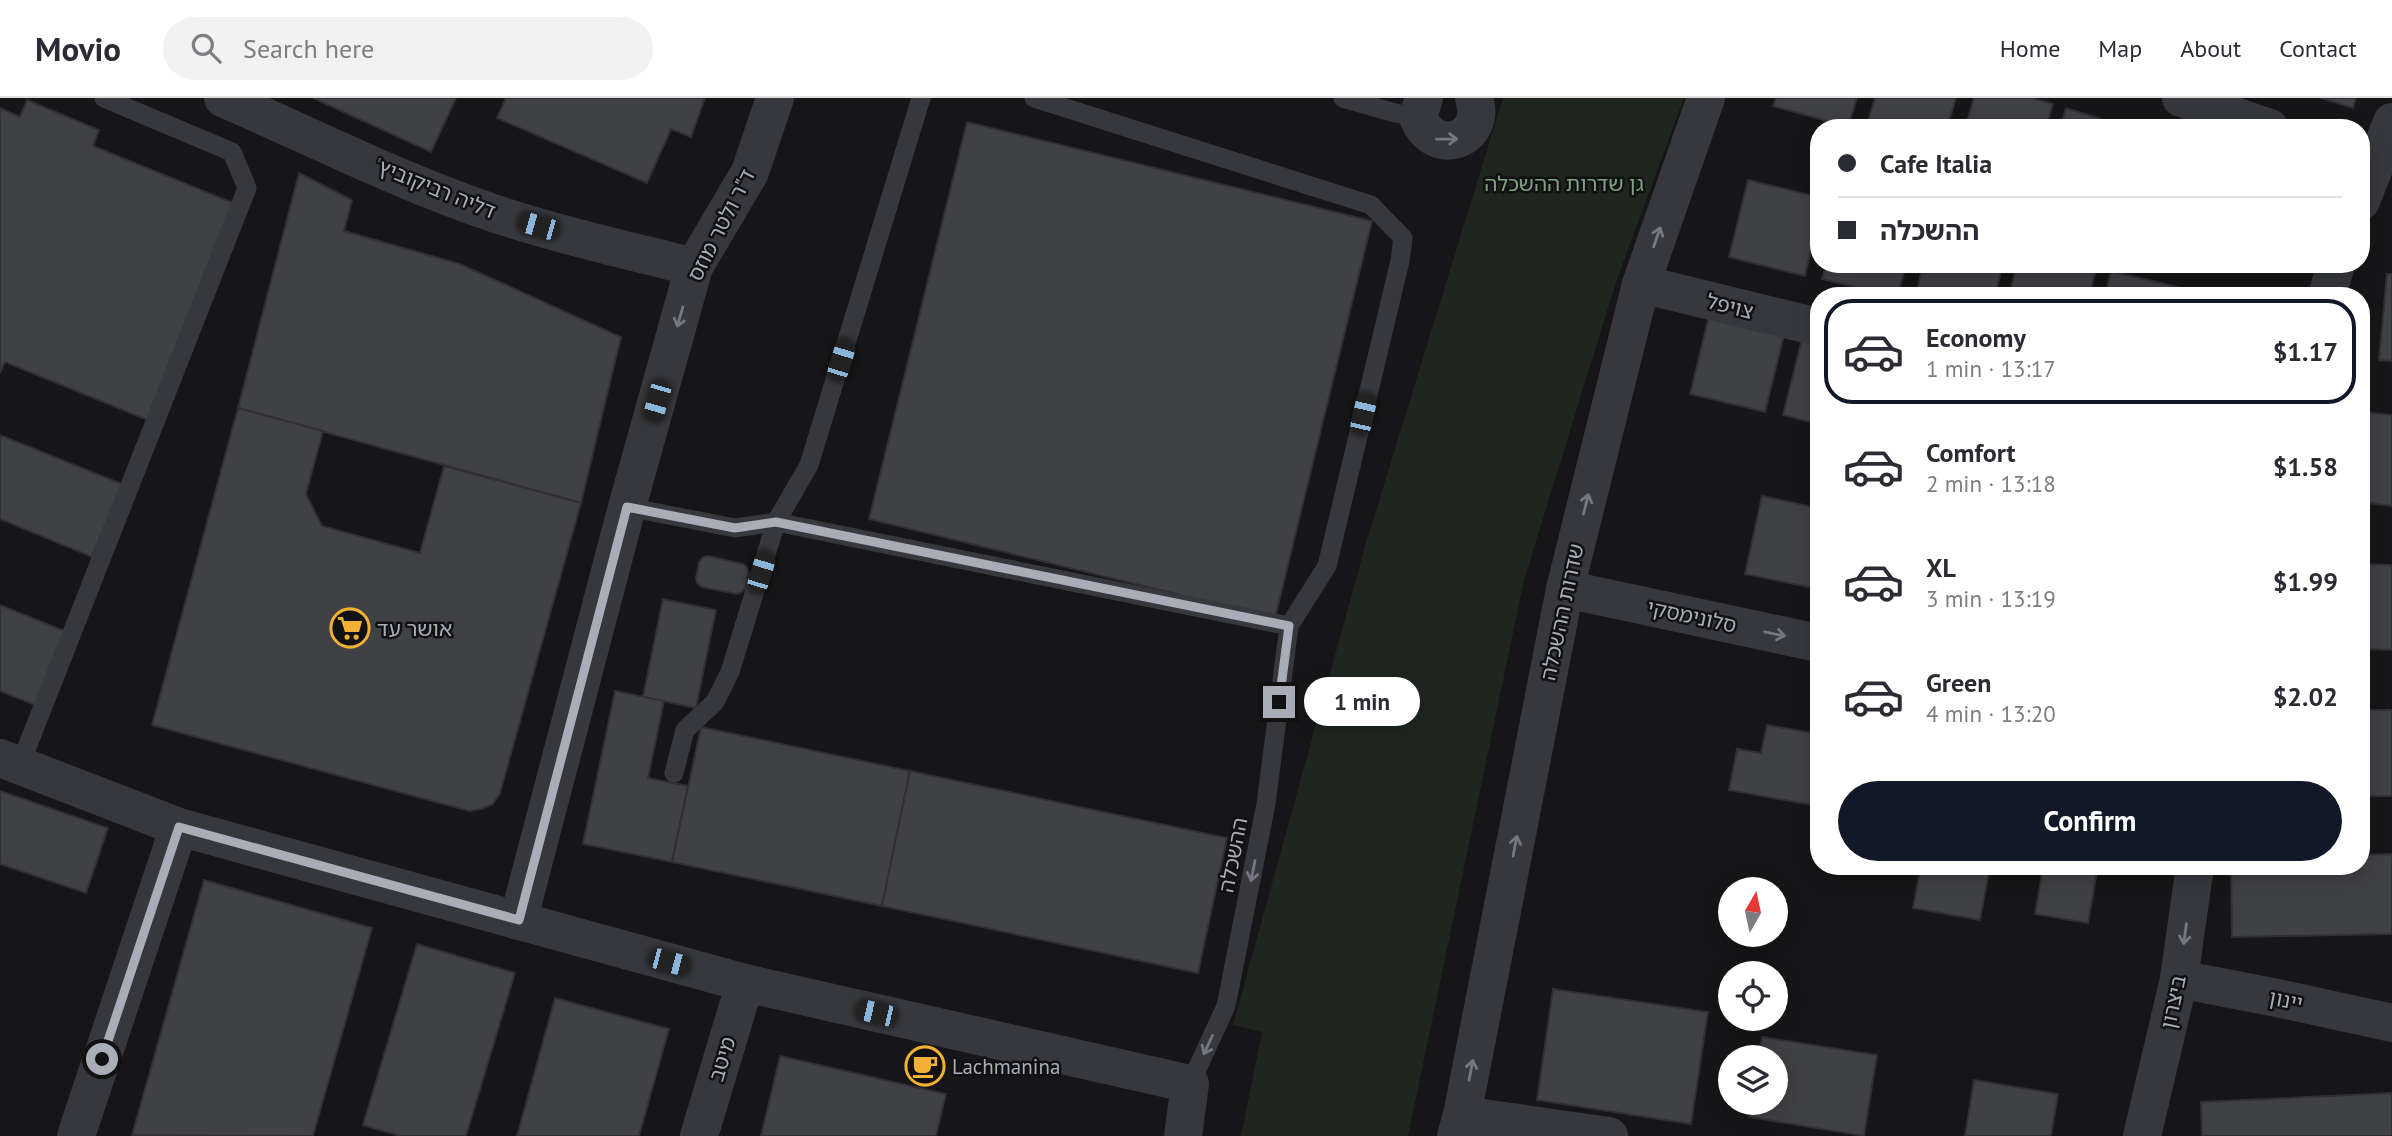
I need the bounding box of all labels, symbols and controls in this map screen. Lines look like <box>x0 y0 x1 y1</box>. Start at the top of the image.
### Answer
search box <box>163 17 653 80</box>
text: Movio <box>35 27 121 70</box>
icon: search <box>187 29 225 67</box>
text: Search here <box>243 32 374 65</box>
text: Home <box>2000 33 2060 64</box>
text: Map <box>2098 33 2142 64</box>
text: About <box>2180 33 2241 64</box>
text: Contact <box>2279 33 2357 64</box>
one-way arrow <box>1435 132 1458 146</box>
text: Cafe Italia <box>1880 147 1992 180</box>
street label: 'דליה רביקוביץ <box>370 151 500 225</box>
street label: ד"ר ולטר מוזס <box>681 164 761 286</box>
park label: גן שדרות ההשכלה <box>1484 170 1644 197</box>
car <box>515 210 562 242</box>
text: ההשכלה <box>1880 214 1979 247</box>
one-way arrow <box>1652 226 1664 248</box>
street label: צויפל <box>1704 287 1756 325</box>
one-way arrow <box>673 305 686 327</box>
icon: car <box>1842 320 1905 383</box>
text: Economy <box>1926 321 2026 354</box>
text: $1.17 <box>2273 335 2338 368</box>
car <box>825 337 858 383</box>
text: 1 min · 13:17 <box>1926 354 2056 383</box>
car <box>642 378 673 424</box>
car <box>1349 391 1378 437</box>
icon: car <box>1842 435 1905 498</box>
text: Comfort <box>1926 436 2016 469</box>
text: $1.58 <box>2273 450 2338 483</box>
text: 2 min · 13:18 <box>1926 469 2056 498</box>
one-way arrow <box>1580 493 1593 516</box>
street label: שדרות ההשכלה <box>1534 541 1590 683</box>
car <box>745 549 778 595</box>
icon: car <box>1842 550 1905 613</box>
text: XL <box>1926 551 1956 584</box>
text: $1.99 <box>2273 565 2338 598</box>
text: 3 min · 13:19 <box>1926 584 2056 613</box>
street label: סלונימסקי <box>1645 593 1739 639</box>
supermarket icon: אושר עד <box>329 607 371 649</box>
place label: אושר עד <box>377 615 452 642</box>
one-way arrow <box>1763 627 1786 641</box>
icon: car <box>1842 665 1905 728</box>
text: Green <box>1926 666 1991 699</box>
callout: 1 min <box>1304 678 1419 726</box>
text: $2.02 <box>2273 680 2338 713</box>
route end <box>1263 686 1295 718</box>
text: 1 min <box>1334 687 1390 716</box>
text: 4 min · 13:20 <box>1926 699 2056 728</box>
button: Confirm <box>1838 781 2342 861</box>
street label: ההשכלה <box>1212 815 1254 895</box>
one-way arrow <box>1508 835 1522 858</box>
one-way arrow <box>1245 859 1259 882</box>
north arrow <box>1718 877 1788 947</box>
map controls <box>1718 877 1788 1115</box>
one-way arrow <box>2178 922 2191 945</box>
car <box>646 946 693 978</box>
button: locate <box>1718 961 1788 1031</box>
street label: ביצרון <box>2154 973 2192 1031</box>
street label: יינון <box>2267 984 2305 1016</box>
car <box>854 998 899 1028</box>
street label: מיטב <box>702 1033 742 1085</box>
one-way arrow <box>1201 1034 1214 1055</box>
route start <box>86 1043 118 1075</box>
cafe icon: Lachmanina <box>904 1045 946 1087</box>
button: layers <box>1718 1045 1788 1115</box>
place label: Lachmanina <box>952 1053 1060 1080</box>
one-way arrow <box>1465 1059 1478 1082</box>

